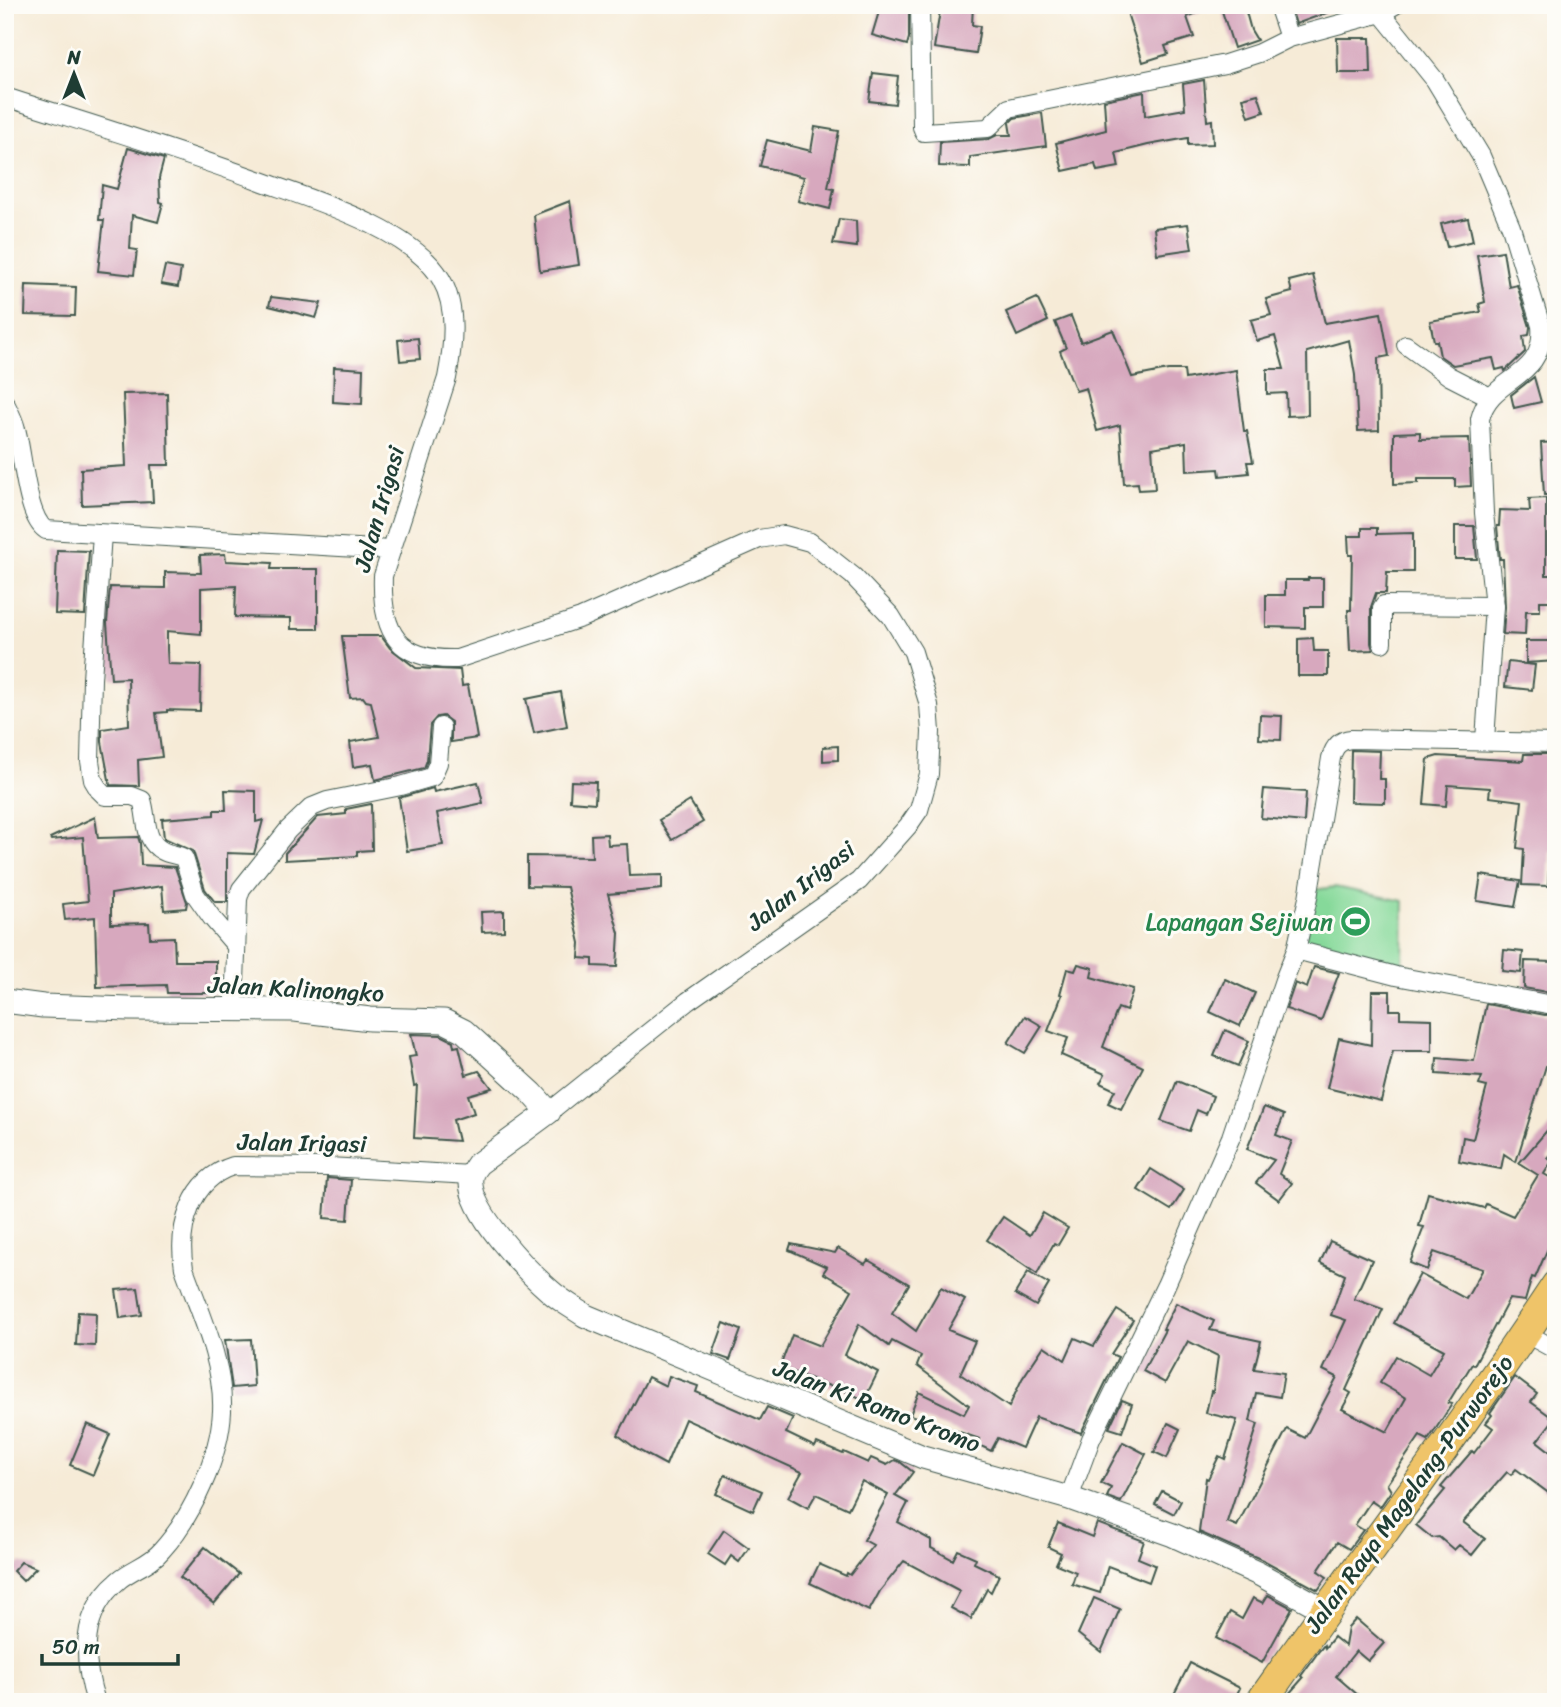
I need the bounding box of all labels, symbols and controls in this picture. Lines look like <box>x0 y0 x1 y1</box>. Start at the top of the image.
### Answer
north arrow <box>38 38 108 108</box>
text: N <box>66 41 81 74</box>
street label: Jalan Irigasi <box>341 440 417 578</box>
street label: Jalan Irigasi <box>736 829 866 943</box>
place label: Lapangan Sejiwan <box>1145 901 1333 943</box>
sports icon: Lapangan Sejiwan <box>1339 905 1373 939</box>
street label: Jalan Kalinongko <box>206 963 385 1015</box>
street label: Jalan Irigasi <box>236 1121 368 1165</box>
street label: Jalan Raya Magelang-Purworejo <box>1292 1345 1525 1643</box>
street label: Jalan Ki Romo Kromo <box>766 1347 987 1465</box>
scale bar <box>42 1623 178 1667</box>
text: 50 m <box>52 1628 100 1666</box>

